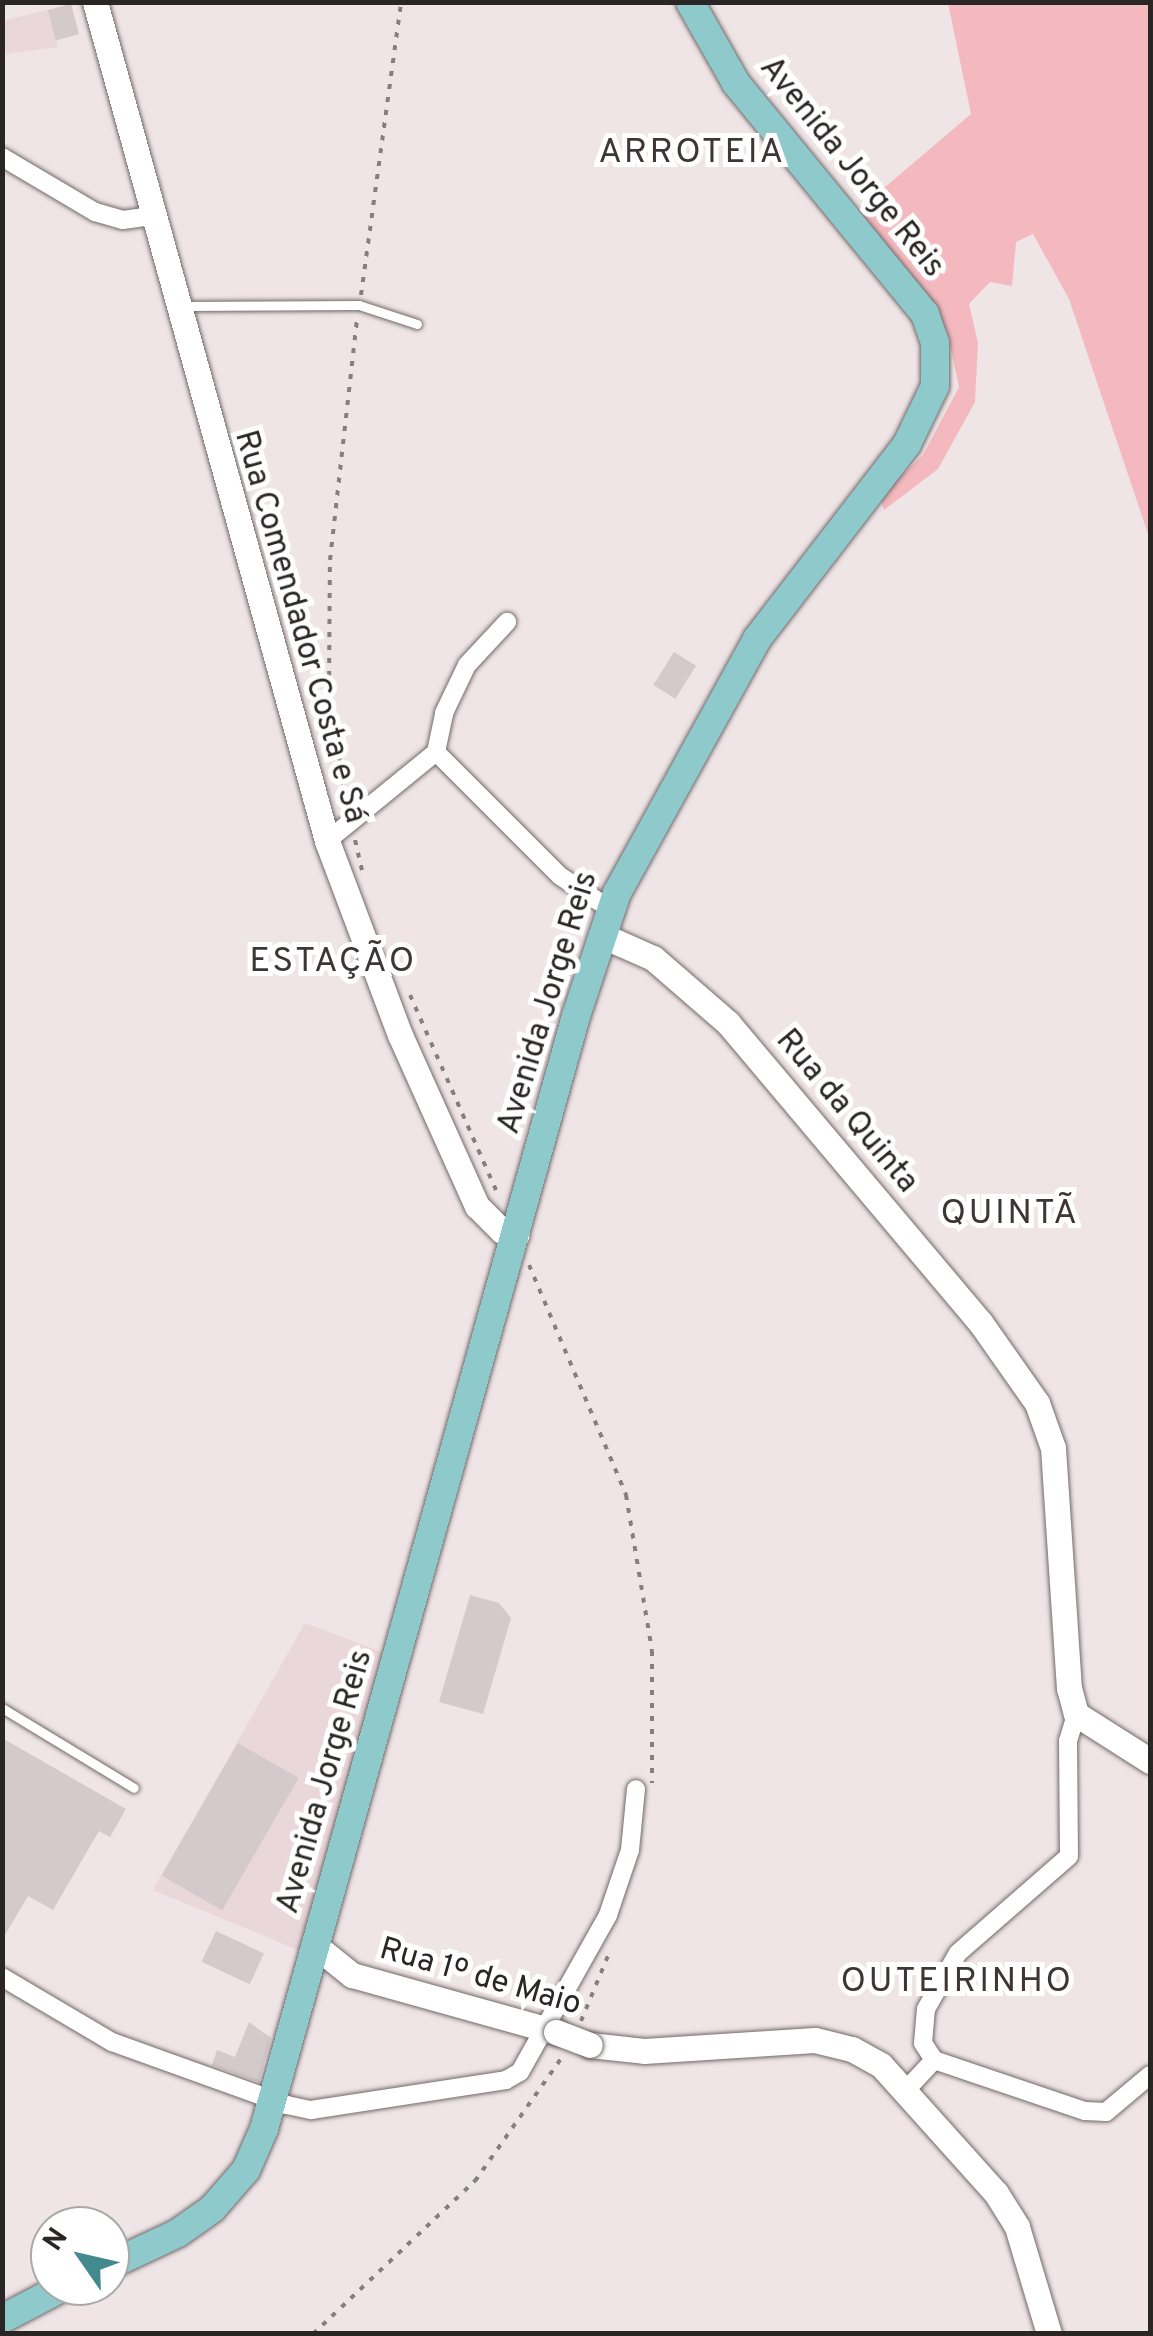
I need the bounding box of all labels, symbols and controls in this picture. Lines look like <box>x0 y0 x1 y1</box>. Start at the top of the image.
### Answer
street label: Avenida Jorge Reis <box>750 50 952 286</box>
district label: ARROTEIA <box>598 132 786 174</box>
street label: Rua Comendador Costa e Sá <box>225 426 373 828</box>
street label: Avenida Jorge Reis <box>491 867 607 1139</box>
district label: ESTAÇÃO <box>249 941 417 983</box>
street label: Rua da Quinta <box>767 1023 925 1201</box>
district label: QUINTÃ <box>940 1193 1080 1235</box>
street label: Avenida Jorge Reis <box>270 1646 382 1918</box>
street label: Rua 1º de Maio <box>375 1931 585 2025</box>
district label: OUTEIRINHO <box>840 1961 1074 2003</box>
north arrow <box>30 2206 130 2306</box>
text: N <box>36 2222 77 2259</box>

